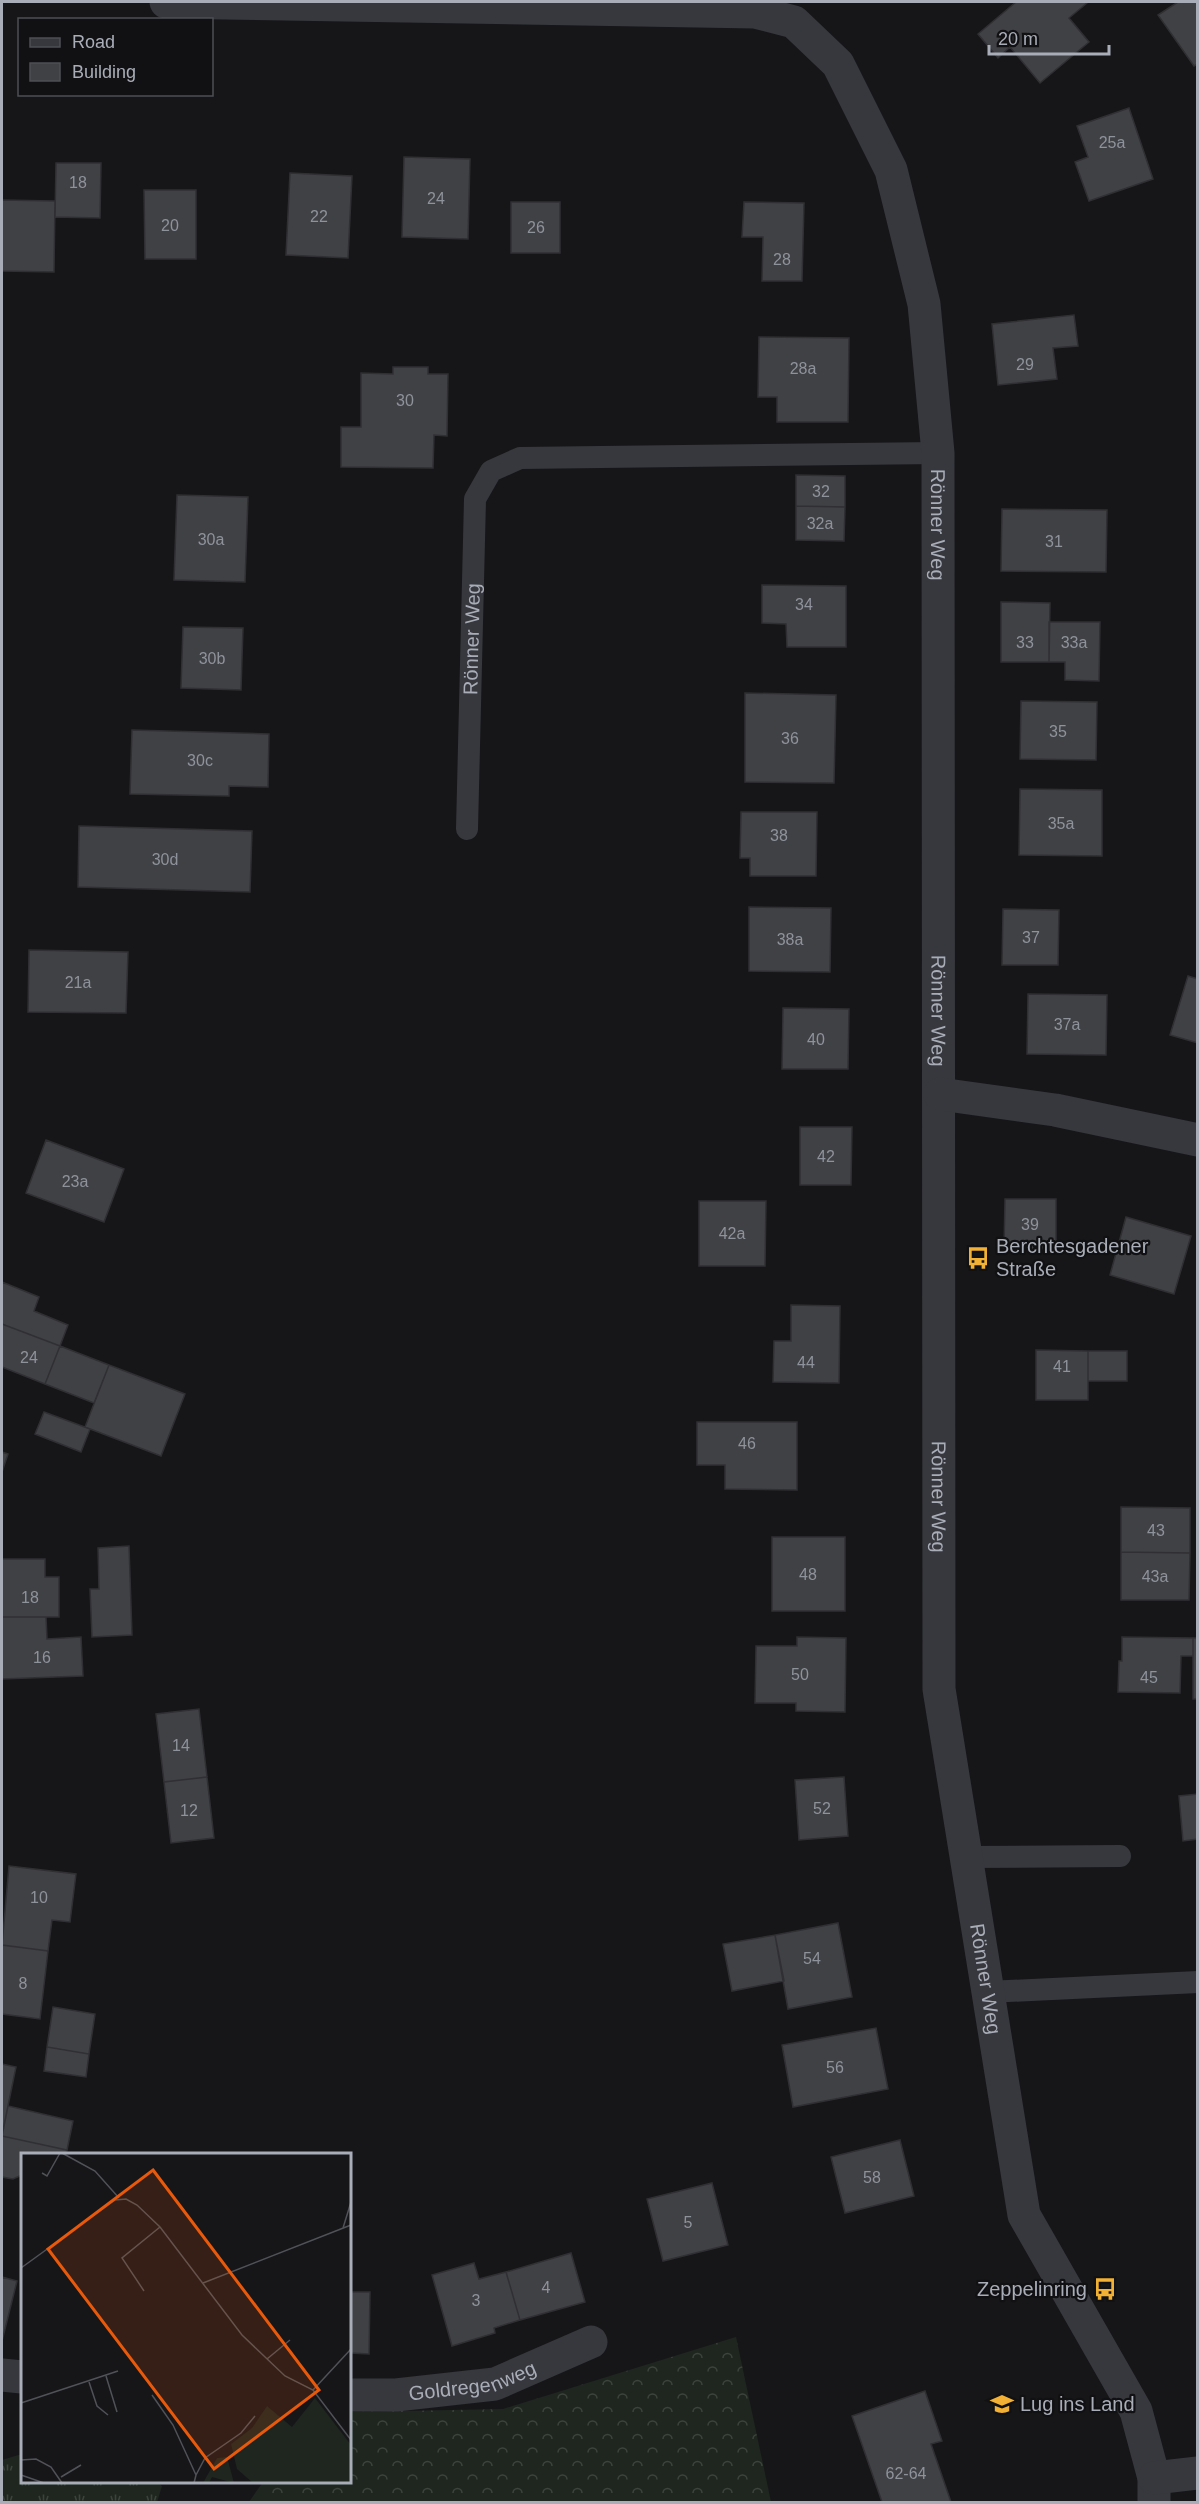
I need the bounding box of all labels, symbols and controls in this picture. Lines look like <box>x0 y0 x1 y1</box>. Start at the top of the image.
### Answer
legend <box>18 18 213 96</box>
scale bar <box>989 18 1109 56</box>
text: 20 m <box>998 29 1038 49</box>
text: Road <box>72 32 115 52</box>
text: Building <box>72 62 136 82</box>
house number: 25a <box>1099 134 1125 151</box>
house number: 18 <box>69 174 87 191</box>
house number: 24 <box>427 190 445 207</box>
house number: 22 <box>310 208 328 225</box>
house number: 20 <box>161 217 179 234</box>
house number: 26 <box>527 219 545 236</box>
house number: 28 <box>773 251 791 268</box>
house number: 29 <box>1016 356 1034 373</box>
house number: 28a <box>790 360 816 377</box>
house number: 30 <box>396 392 414 409</box>
street label: Rönner Weg <box>927 469 949 581</box>
house number: 32 <box>812 483 830 500</box>
house number: 32a <box>807 515 833 532</box>
house number: 30a <box>198 531 224 548</box>
house number: 31 <box>1045 533 1063 550</box>
street label: Rönner Weg <box>459 583 484 695</box>
house number: 34 <box>795 596 813 613</box>
house number: 33 <box>1016 634 1034 651</box>
house number: 33a <box>1061 634 1087 651</box>
house number: 30b <box>199 650 225 667</box>
house number: 35 <box>1049 723 1067 740</box>
house number: 36 <box>781 730 799 747</box>
house number: 30c <box>187 752 213 769</box>
house number: 35a <box>1048 815 1074 832</box>
house number: 38 <box>770 827 788 844</box>
house number: 30d <box>152 851 178 868</box>
house number: 37 <box>1022 929 1040 946</box>
house number: 38a <box>777 931 803 948</box>
street label: Rönner Weg <box>927 955 949 1067</box>
house number: 21a <box>65 974 91 991</box>
house number: 37a <box>1054 1016 1080 1033</box>
house number: 40 <box>807 1031 825 1048</box>
house number: 42 <box>817 1148 835 1165</box>
house number: 23a <box>62 1173 88 1190</box>
house number: 39 <box>1021 1216 1039 1233</box>
house number: 42a <box>719 1225 745 1242</box>
place label: Berchtesgadener Straße <box>996 1235 1149 1280</box>
bus stop icon: Berchtesgadener Straße <box>965 1245 991 1271</box>
house number: 24 <box>20 1349 38 1366</box>
house number: 44 <box>797 1354 815 1371</box>
house number: 41 <box>1053 1358 1071 1375</box>
house number: 46 <box>738 1435 756 1452</box>
street label: Rönner Weg <box>928 1441 950 1553</box>
house number: 43 <box>1147 1522 1165 1539</box>
house number: 48 <box>799 1566 817 1583</box>
house number: 43a <box>1142 1568 1168 1585</box>
house number: 18 <box>21 1589 39 1606</box>
house number: 16 <box>33 1649 51 1666</box>
house number: 50 <box>791 1666 809 1683</box>
house number: 45 <box>1140 1669 1158 1686</box>
house number: 14 <box>172 1737 190 1754</box>
house number: 52 <box>813 1800 831 1817</box>
house number: 12 <box>180 1802 198 1819</box>
house number: 10 <box>30 1889 48 1906</box>
street label: Rönner Weg <box>966 1922 1006 2036</box>
house number: 54 <box>803 1950 821 1967</box>
house number: 8 <box>19 1975 28 1992</box>
house number: 56 <box>826 2059 844 2076</box>
inset map <box>21 2153 351 2483</box>
house number: 58 <box>863 2169 881 2186</box>
house number: 5 <box>684 2214 693 2231</box>
bus stop icon: Zeppelinring <box>1092 2276 1118 2302</box>
place label: Zeppelinring <box>977 2278 1087 2300</box>
house number: 4 <box>542 2279 551 2296</box>
house number: 3 <box>472 2292 481 2309</box>
street label: Goldregenweg <box>408 2357 539 2405</box>
school or university icon: Lug ins Land <box>989 2391 1015 2417</box>
place label: Lug ins Land <box>1020 2393 1135 2415</box>
house number: 62-64 <box>886 2465 927 2482</box>

